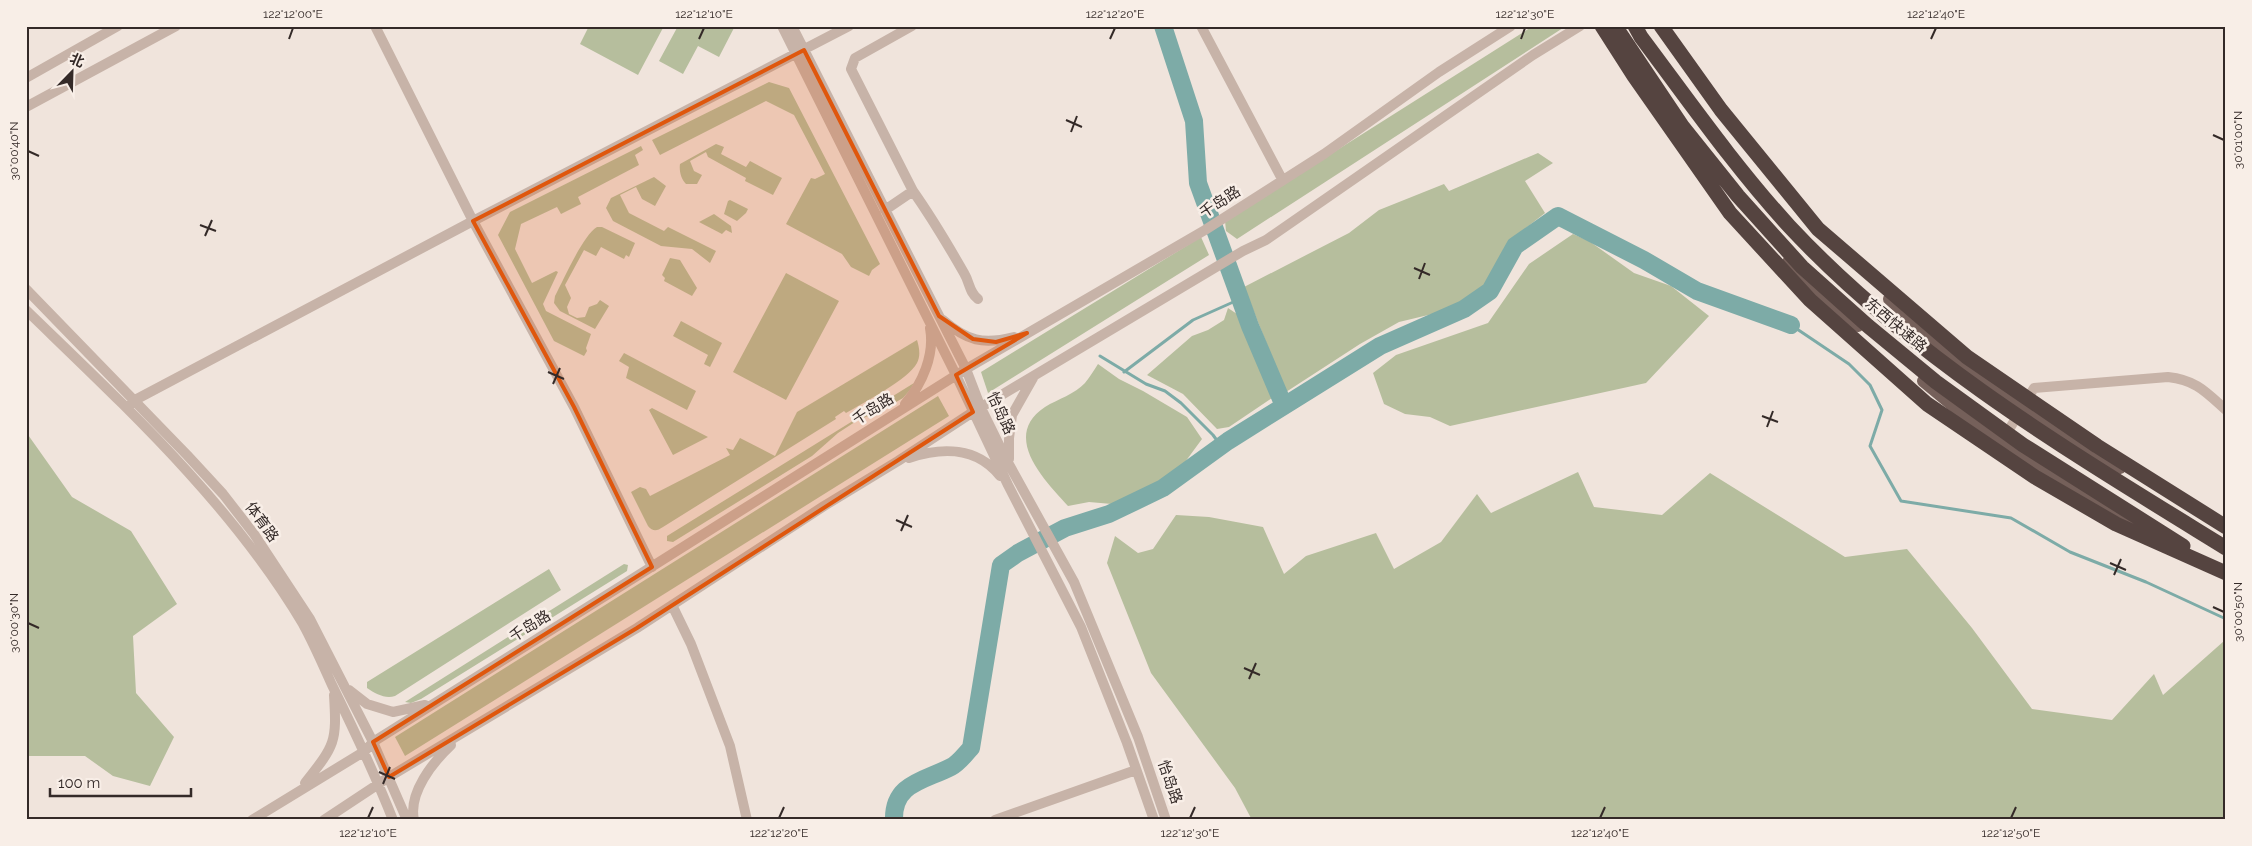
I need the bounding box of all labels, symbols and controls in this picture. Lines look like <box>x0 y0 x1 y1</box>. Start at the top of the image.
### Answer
text: 122°12'00"E <box>263 7 323 21</box>
text: 122°12'10"E <box>675 7 733 21</box>
text: 122°12'20"E <box>1086 7 1144 21</box>
text: 122°12'30"E <box>1496 7 1554 21</box>
text: 122°12'40"E <box>1907 7 1965 21</box>
north arrow <box>48 48 98 98</box>
text: 北 <box>68 50 87 70</box>
text: 30°01'00"N <box>2231 111 2245 169</box>
text: 30°00'40"N <box>7 121 21 181</box>
street label: 千岛路 <box>1196 182 1244 222</box>
street label: 东西快速路 <box>1861 294 1931 356</box>
street label: 千岛路 <box>849 389 897 429</box>
street label: 怡岛路 <box>983 389 1019 437</box>
street label: 体育路 <box>241 499 283 545</box>
text: 30°00'50"N <box>2231 582 2245 642</box>
text: 30°00'30"N <box>7 593 21 653</box>
street label: 千岛路 <box>506 606 554 646</box>
street label: 怡岛路 <box>1154 758 1186 806</box>
scale bar <box>50 766 191 798</box>
text: 100 m <box>58 774 100 792</box>
text: 122°12'10"E <box>339 826 397 840</box>
text: 122°12'20"E <box>750 826 808 840</box>
text: 122°12'30"E <box>1161 826 1219 840</box>
text: 122°12'40"E <box>1571 826 1629 840</box>
text: 122°12'50"E <box>1982 826 2040 840</box>

